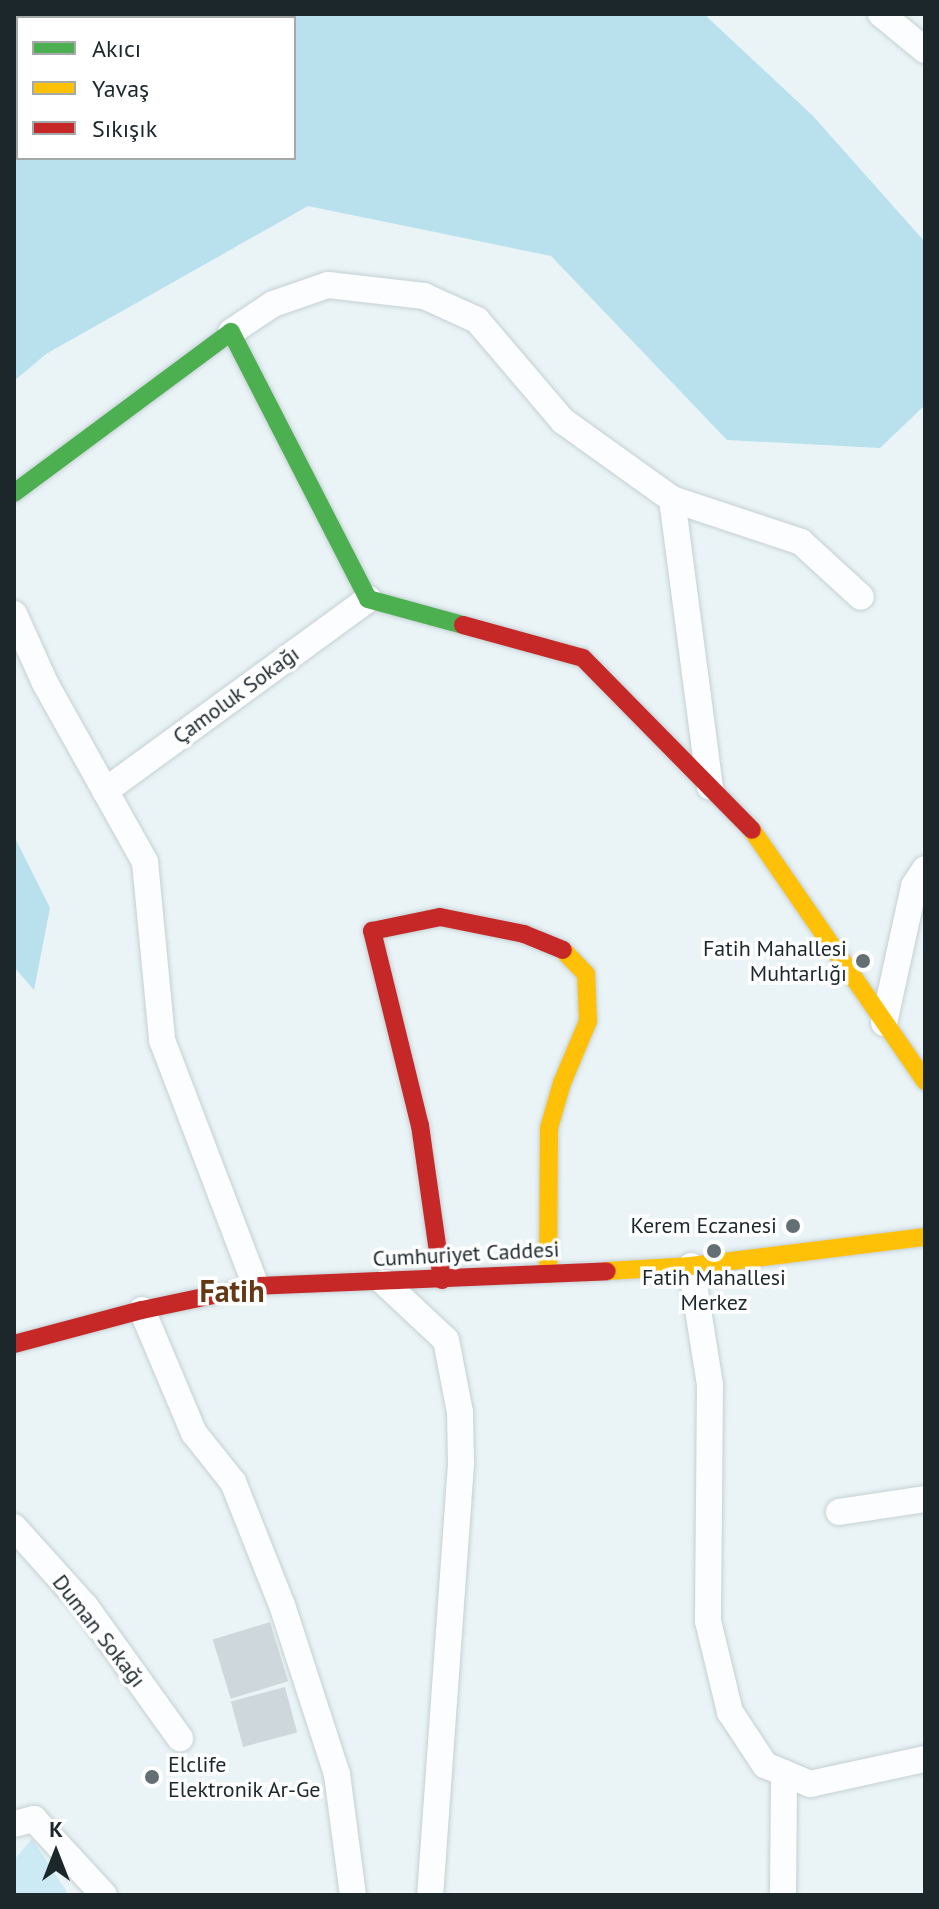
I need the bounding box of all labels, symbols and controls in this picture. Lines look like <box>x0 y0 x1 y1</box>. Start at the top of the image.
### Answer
legend <box>16 16 296 160</box>
text: Akıcı <box>92 33 141 64</box>
text: Yavaş <box>92 73 149 104</box>
text: Sıkışık <box>92 113 157 144</box>
street label: Çamoluk Sokağı <box>168 640 304 750</box>
place label: Fatih Mahallesi Muhtarlığı <box>703 935 847 986</box>
marker: Fatih Mahallesi Muhtarlığı <box>854 952 872 970</box>
place label: Kerem Eczanesi <box>631 1213 777 1239</box>
marker: Kerem Eczanesi <box>784 1217 802 1235</box>
street label: Cumhuriyet Caddesi <box>372 1236 560 1272</box>
marker: Fatih Mahallesi Merkez <box>705 1242 723 1260</box>
place label: Fatih Mahallesi Merkez <box>642 1264 786 1316</box>
district label: Fatih <box>199 1273 265 1309</box>
street label: Duman Sokağı <box>47 1569 151 1693</box>
place label: Elclife Elektronik Ar-Ge <box>168 1751 322 1802</box>
marker: Elclife Elektronik Ar-Ge <box>143 1768 161 1786</box>
north arrow <box>16 1813 96 1893</box>
text: K <box>49 1815 63 1843</box>

